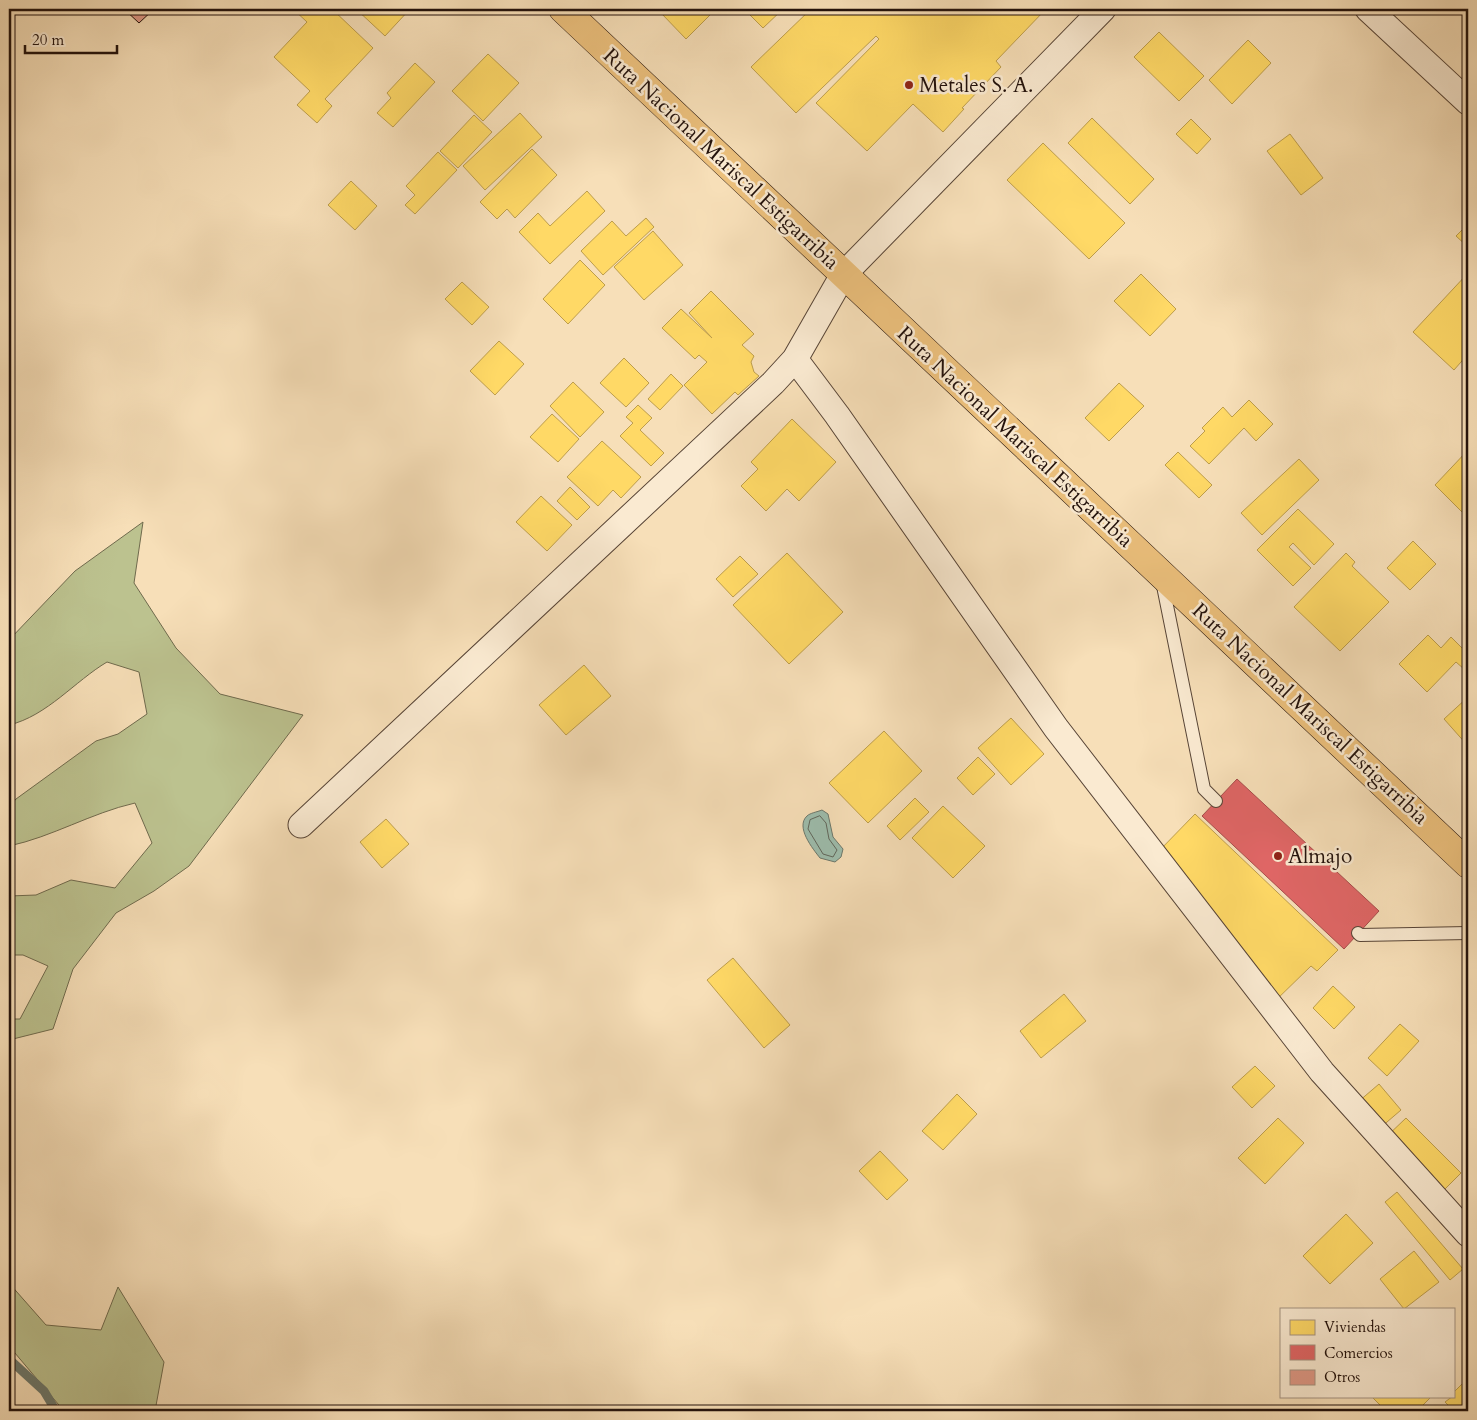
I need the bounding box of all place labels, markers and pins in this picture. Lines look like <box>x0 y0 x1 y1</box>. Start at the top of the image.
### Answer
place label: Metales S. A. <box>919 71 1033 100</box>
marker: Metales S. A. <box>903 79 915 91</box>
place label: Almajo <box>1288 842 1352 871</box>
marker: Almajo <box>1272 850 1284 862</box>

